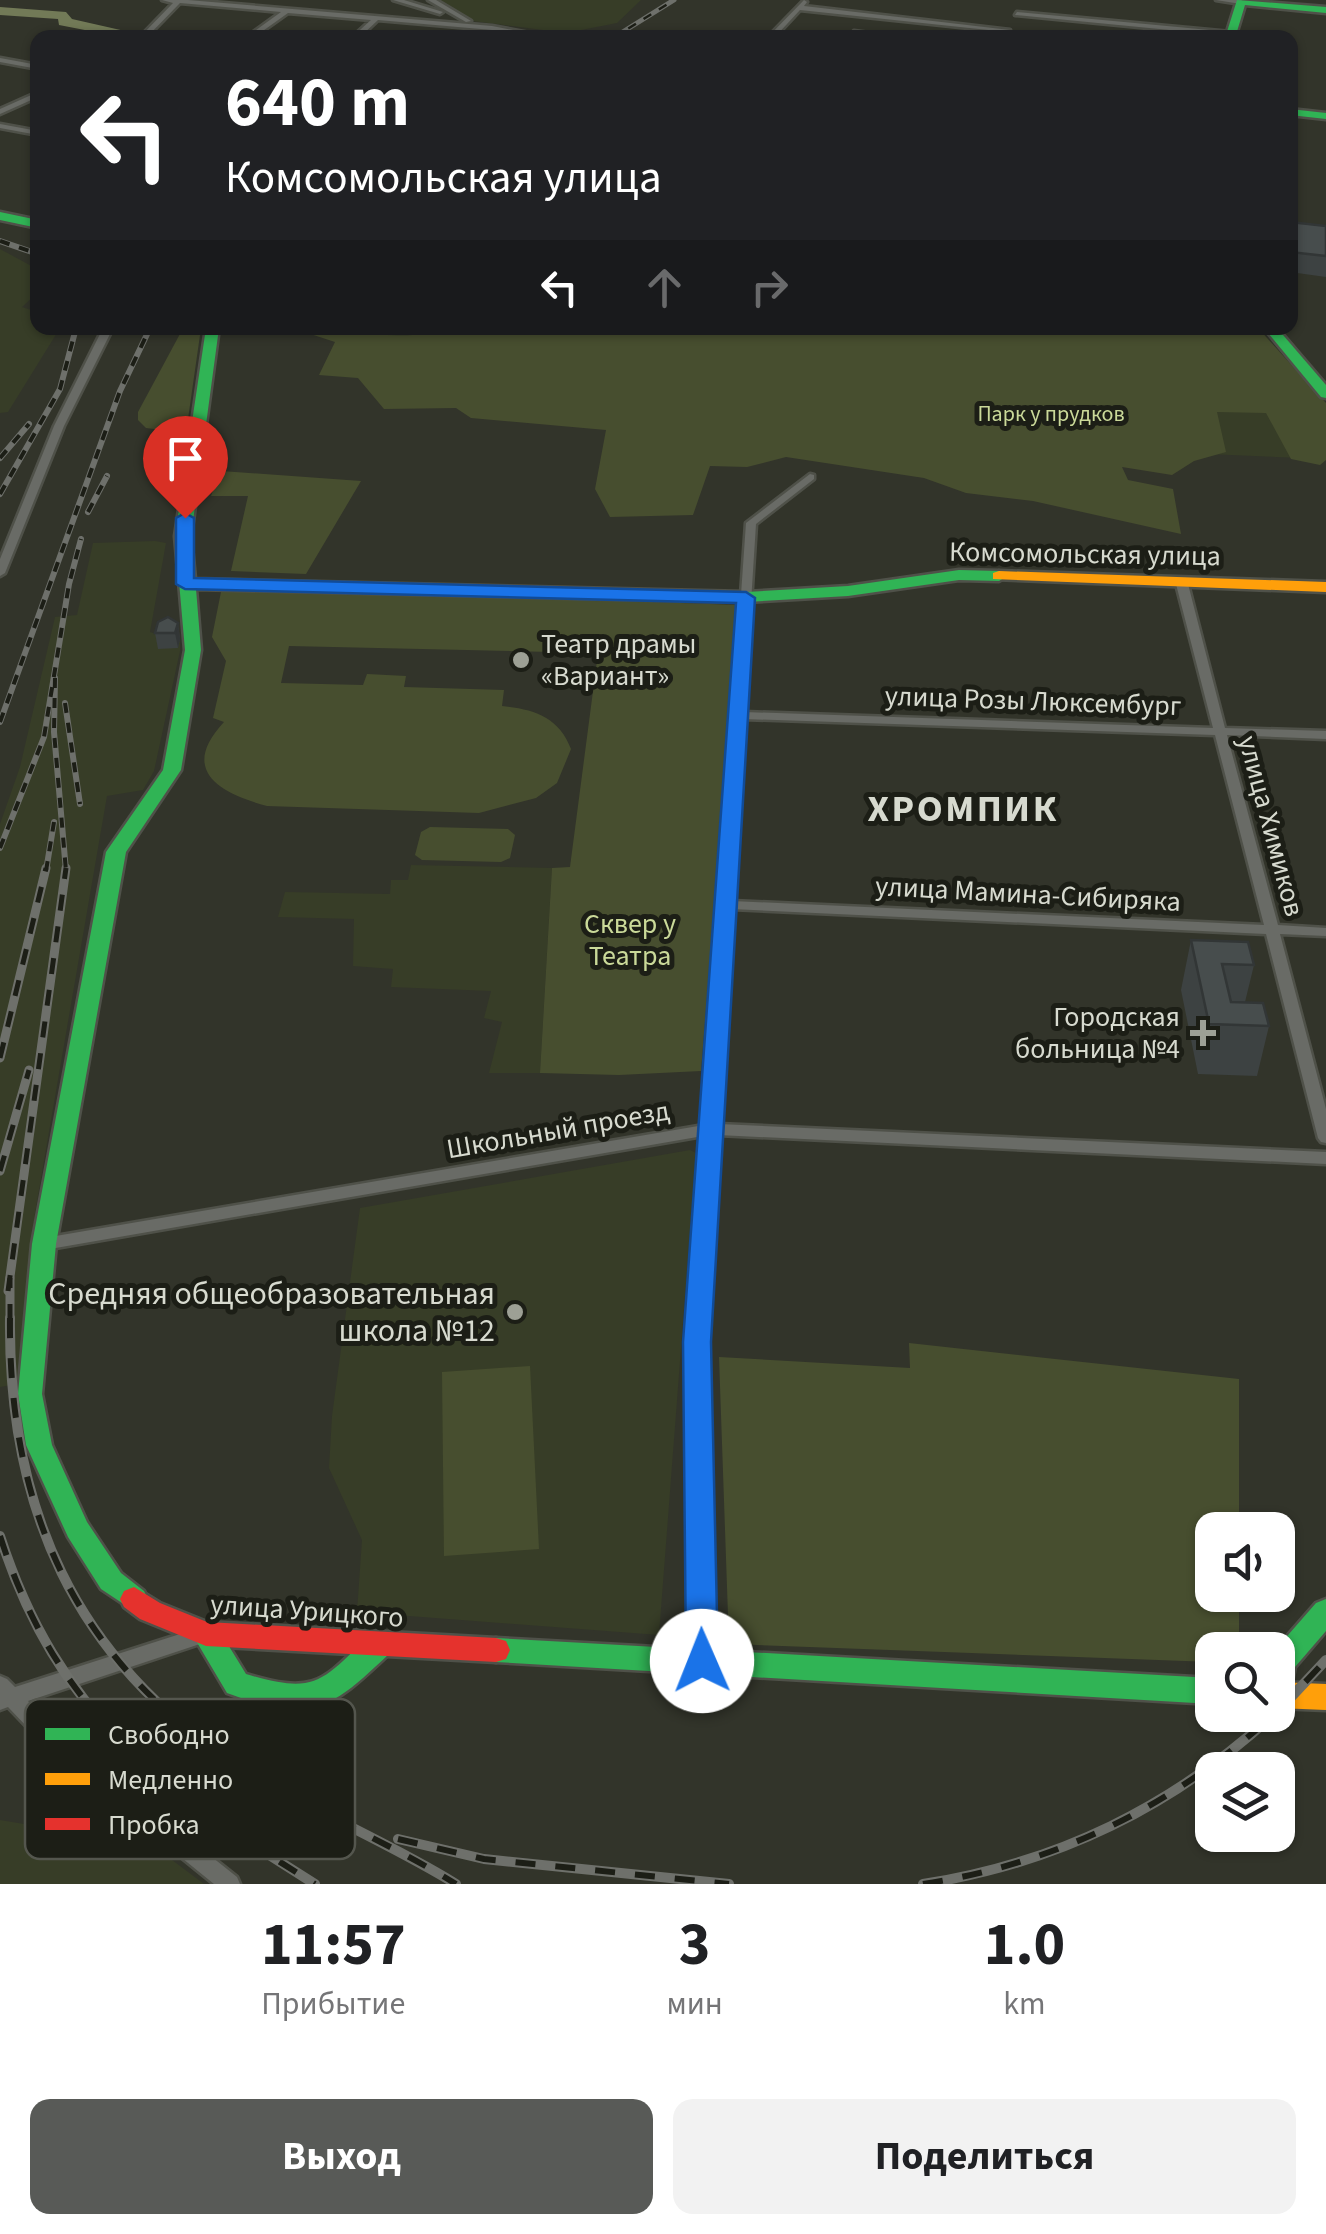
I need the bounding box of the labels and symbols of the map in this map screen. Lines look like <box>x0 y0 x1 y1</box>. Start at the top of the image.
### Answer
park label: Парк у прудков <box>977 398 1125 430</box>
pin <box>143 416 228 519</box>
street label: Комсомольская улица <box>949 532 1221 576</box>
place label: Театр драмы «Вариант» <box>541 624 696 696</box>
marker: Театр драмы «Вариант» <box>510 649 532 671</box>
street label: улица Розы Люксембург <box>884 676 1182 726</box>
street label: улица Химиков <box>1228 731 1314 921</box>
district label: ХРОМПИК <box>868 782 1058 836</box>
street label: улица Мамина-Сибиряка <box>874 866 1182 922</box>
park label: Сквер у Театра <box>584 904 676 976</box>
place label: Городская больница №4 <box>1015 997 1180 1069</box>
marker: Городская больница №4 <box>1190 1020 1216 1046</box>
street label: Школьный проезд <box>443 1091 673 1169</box>
place label: Средняя общеобразовательная школа №12 <box>48 1271 495 1354</box>
marker: Средняя общеобразовательная школа №12 <box>504 1301 526 1323</box>
street label: улица Урицкого <box>209 1584 405 1638</box>
position arrow <box>650 1609 754 1713</box>
legend <box>25 1699 355 1859</box>
text: Свободно <box>108 1715 230 1755</box>
text: Медленно <box>108 1760 233 1800</box>
text: Пробка <box>108 1805 200 1845</box>

